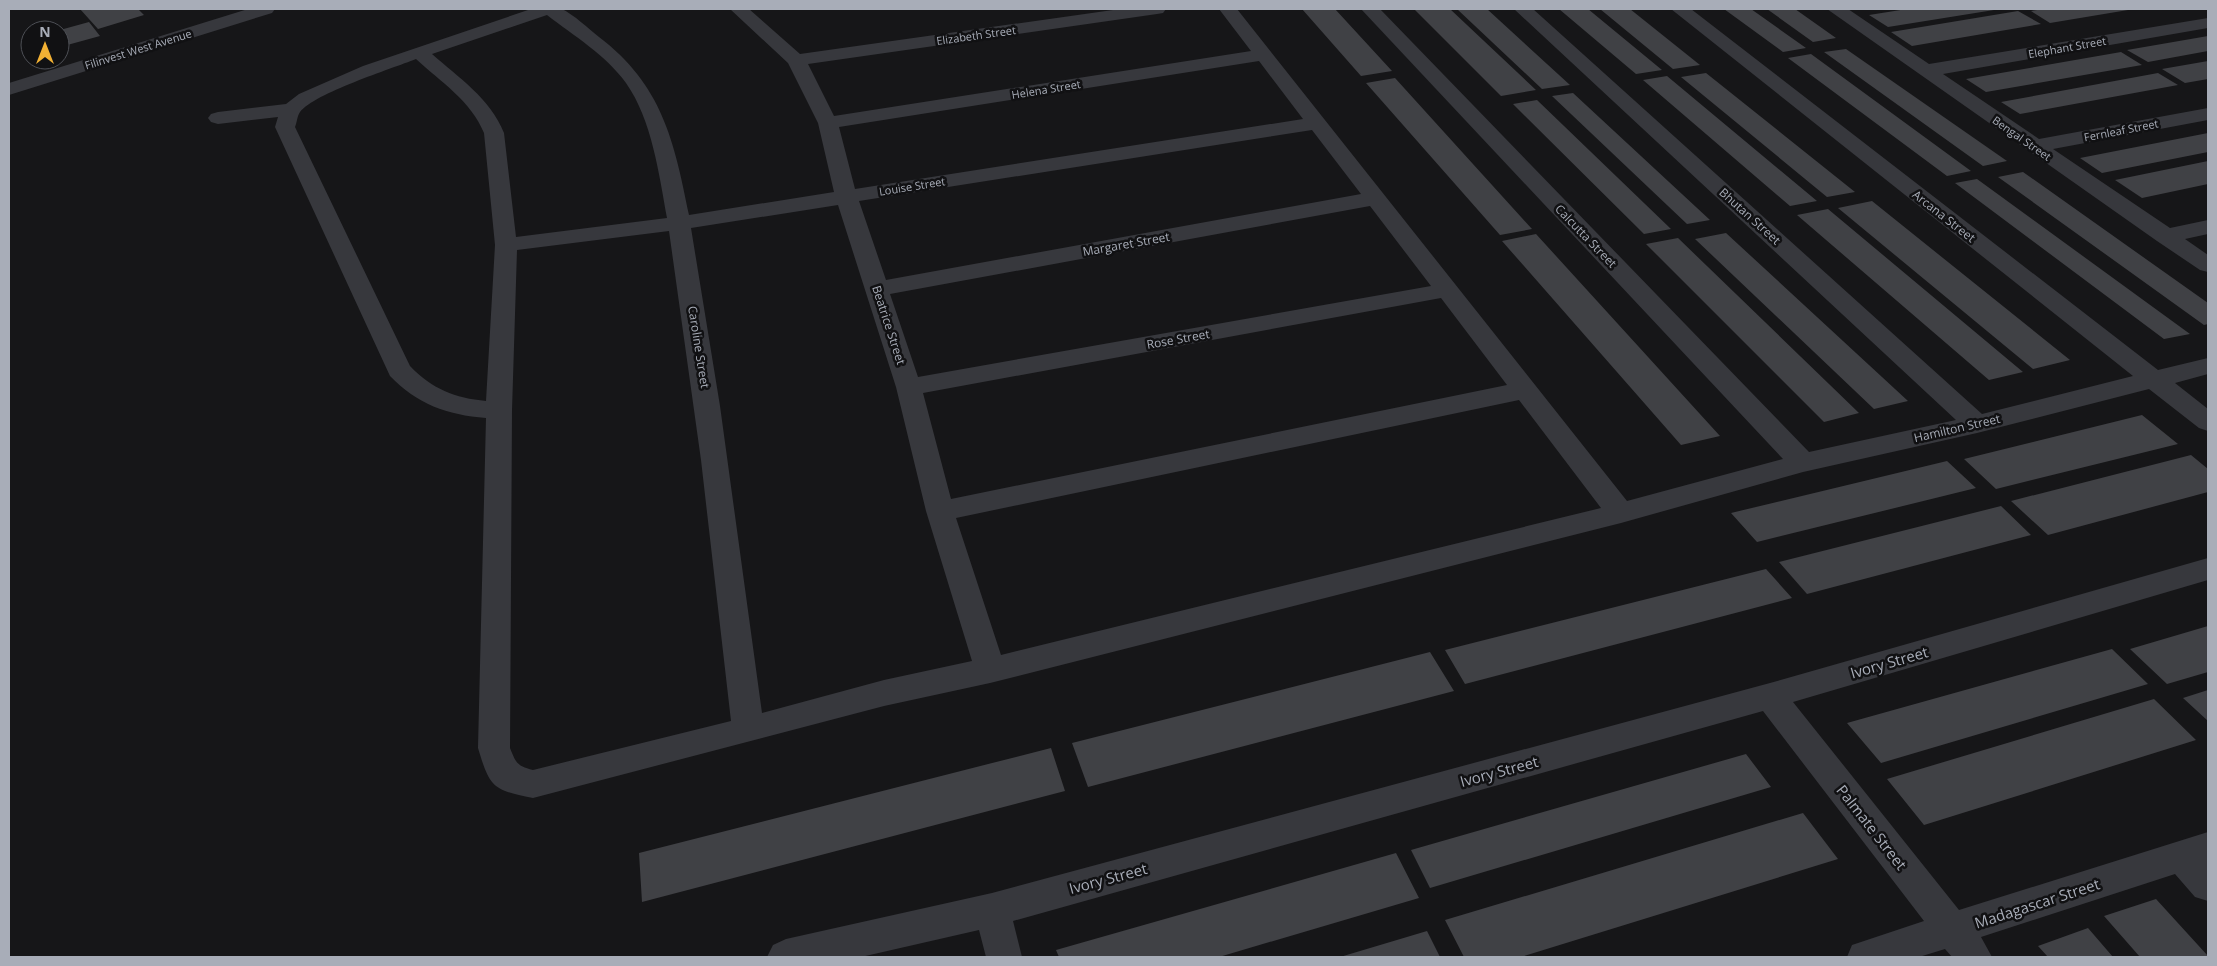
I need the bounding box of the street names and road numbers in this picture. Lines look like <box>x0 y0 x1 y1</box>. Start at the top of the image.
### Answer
street label: Elizabeth Street <box>935 22 1017 48</box>
street label: Filinvest West Avenue <box>83 26 193 72</box>
street label: Elephant Street <box>2027 33 2107 61</box>
street label: Helena Street <box>1010 76 1082 102</box>
street label: Bengal Street <box>1990 112 2054 164</box>
street label: Fernleaf Street <box>2083 115 2160 145</box>
street label: Louise Street <box>878 173 946 199</box>
street label: Bhutan Street <box>1716 184 1784 248</box>
street label: Arcana Street <box>1909 186 1979 246</box>
street label: Calcutta Street <box>1551 201 1621 271</box>
street label: Margaret Street <box>1081 228 1171 260</box>
street label: Beatrice Street <box>868 283 910 367</box>
street label: Caroline Street <box>684 305 714 389</box>
street label: Rose Street <box>1145 325 1211 353</box>
street label: Hamilton Street <box>1912 410 2002 446</box>
street label: Ivory Street <box>1848 641 1930 683</box>
street label: Ivory Street <box>1458 751 1540 791</box>
street label: Palmate Street <box>1832 780 1912 874</box>
street label: Ivory Street <box>1067 858 1149 898</box>
street label: Madagascar Street <box>1972 873 2102 933</box>

